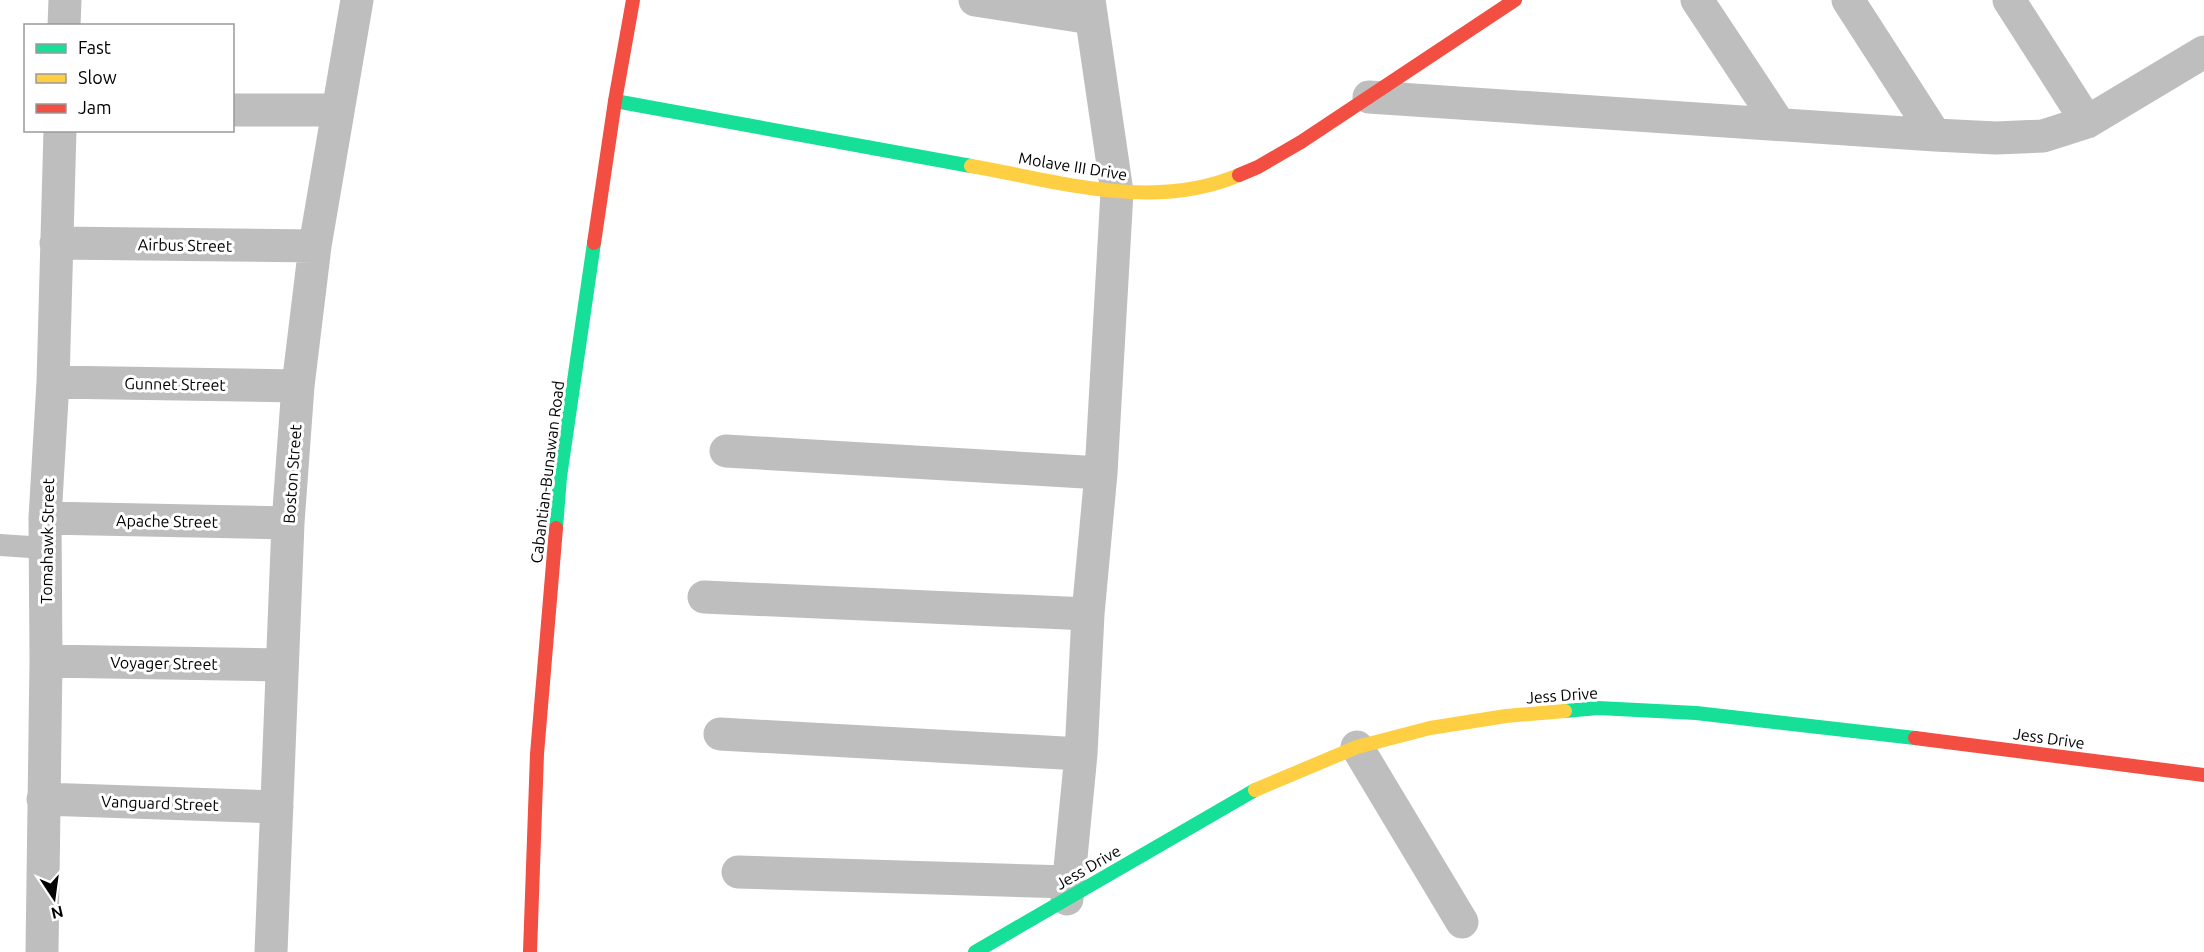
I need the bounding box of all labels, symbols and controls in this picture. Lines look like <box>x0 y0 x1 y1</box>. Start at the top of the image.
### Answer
legend <box>24 24 234 132</box>
text: Fast <box>78 37 111 57</box>
text: Slow <box>78 67 117 87</box>
text: Jam <box>78 97 112 117</box>
street label: Molave III Drive <box>1017 149 1129 183</box>
street label: Airbus Street <box>138 235 233 255</box>
street label: Gunnet Street <box>124 374 227 394</box>
street label: Cabantian-Bunawan Road <box>527 380 567 564</box>
street label: Boston Street <box>280 423 304 524</box>
street label: Tomahawk Street <box>37 477 57 604</box>
street label: Apache Street <box>116 511 219 531</box>
street label: Voyager Street <box>110 653 218 673</box>
street label: Jess Drive <box>1525 684 1599 706</box>
street label: Jess Drive <box>2012 724 2086 752</box>
street label: Vanguard Street <box>101 792 220 814</box>
street label: Jess Drive <box>1052 841 1124 893</box>
north arrow <box>24 868 84 928</box>
text: N <box>50 903 65 923</box>

